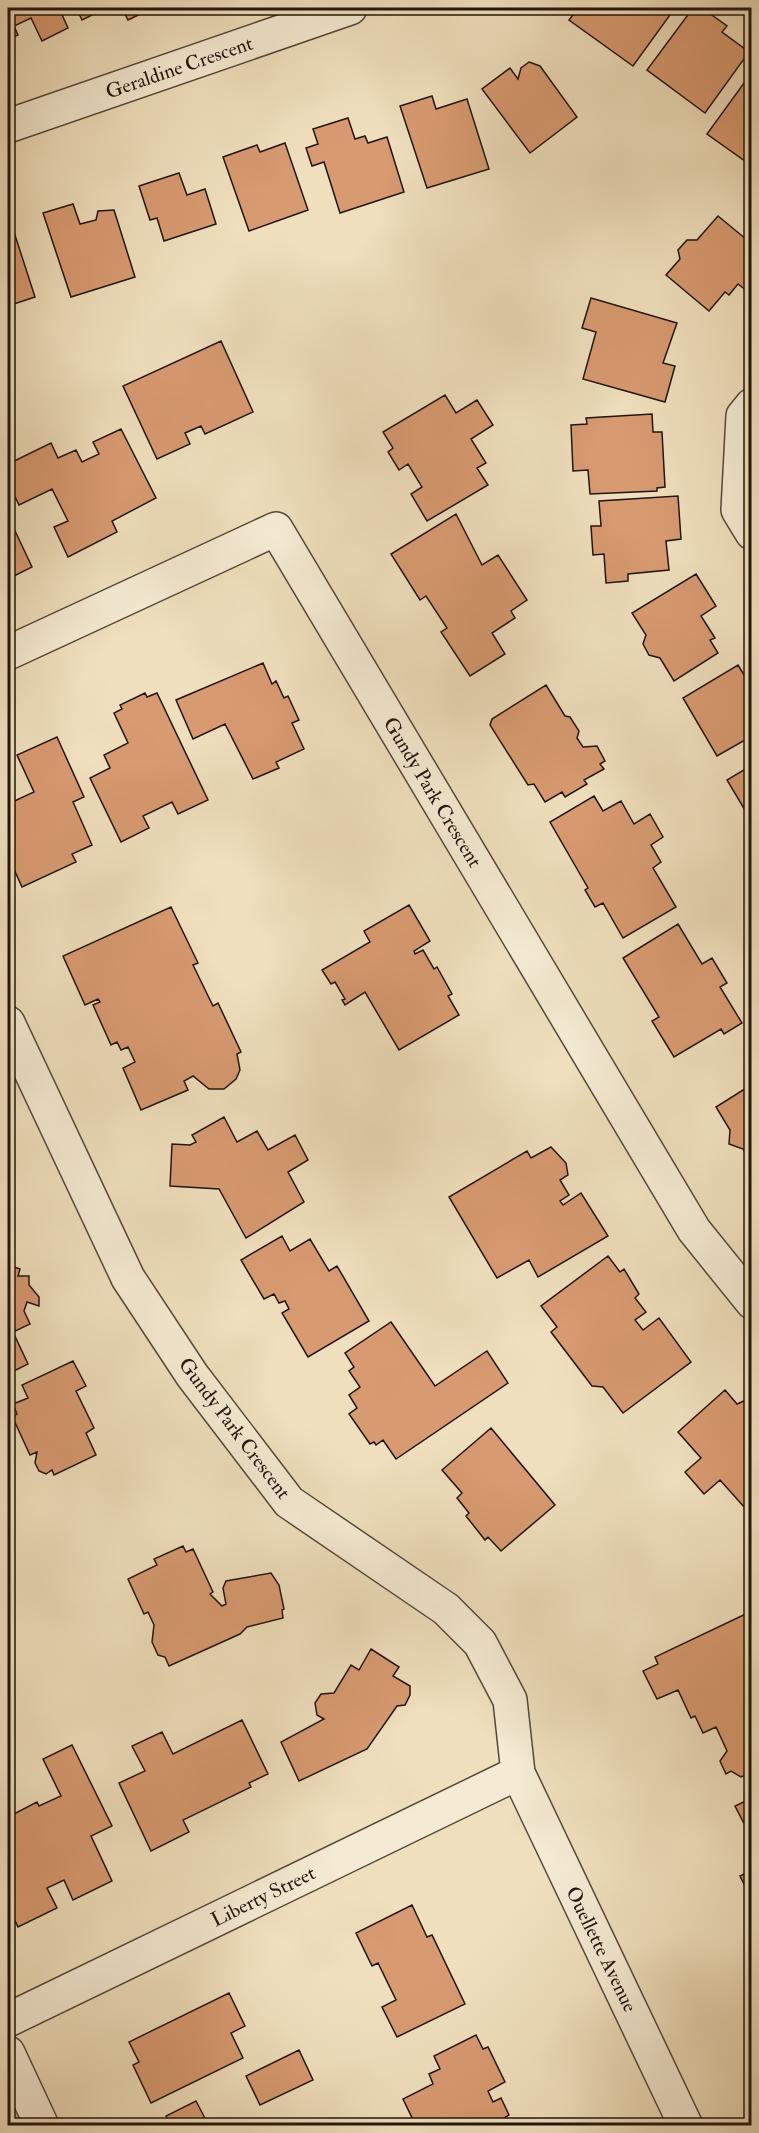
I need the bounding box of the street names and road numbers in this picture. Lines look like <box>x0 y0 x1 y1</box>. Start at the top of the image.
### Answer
street label: Geraldine Crescent <box>102 30 257 104</box>
street label: Gundy Park Crescent <box>378 713 488 872</box>
street label: Gundy Park Crescent <box>173 1352 296 1505</box>
street label: Liberty Street <box>207 1860 320 1932</box>
street label: Ouellette Avenue <box>560 1882 643 2016</box>

